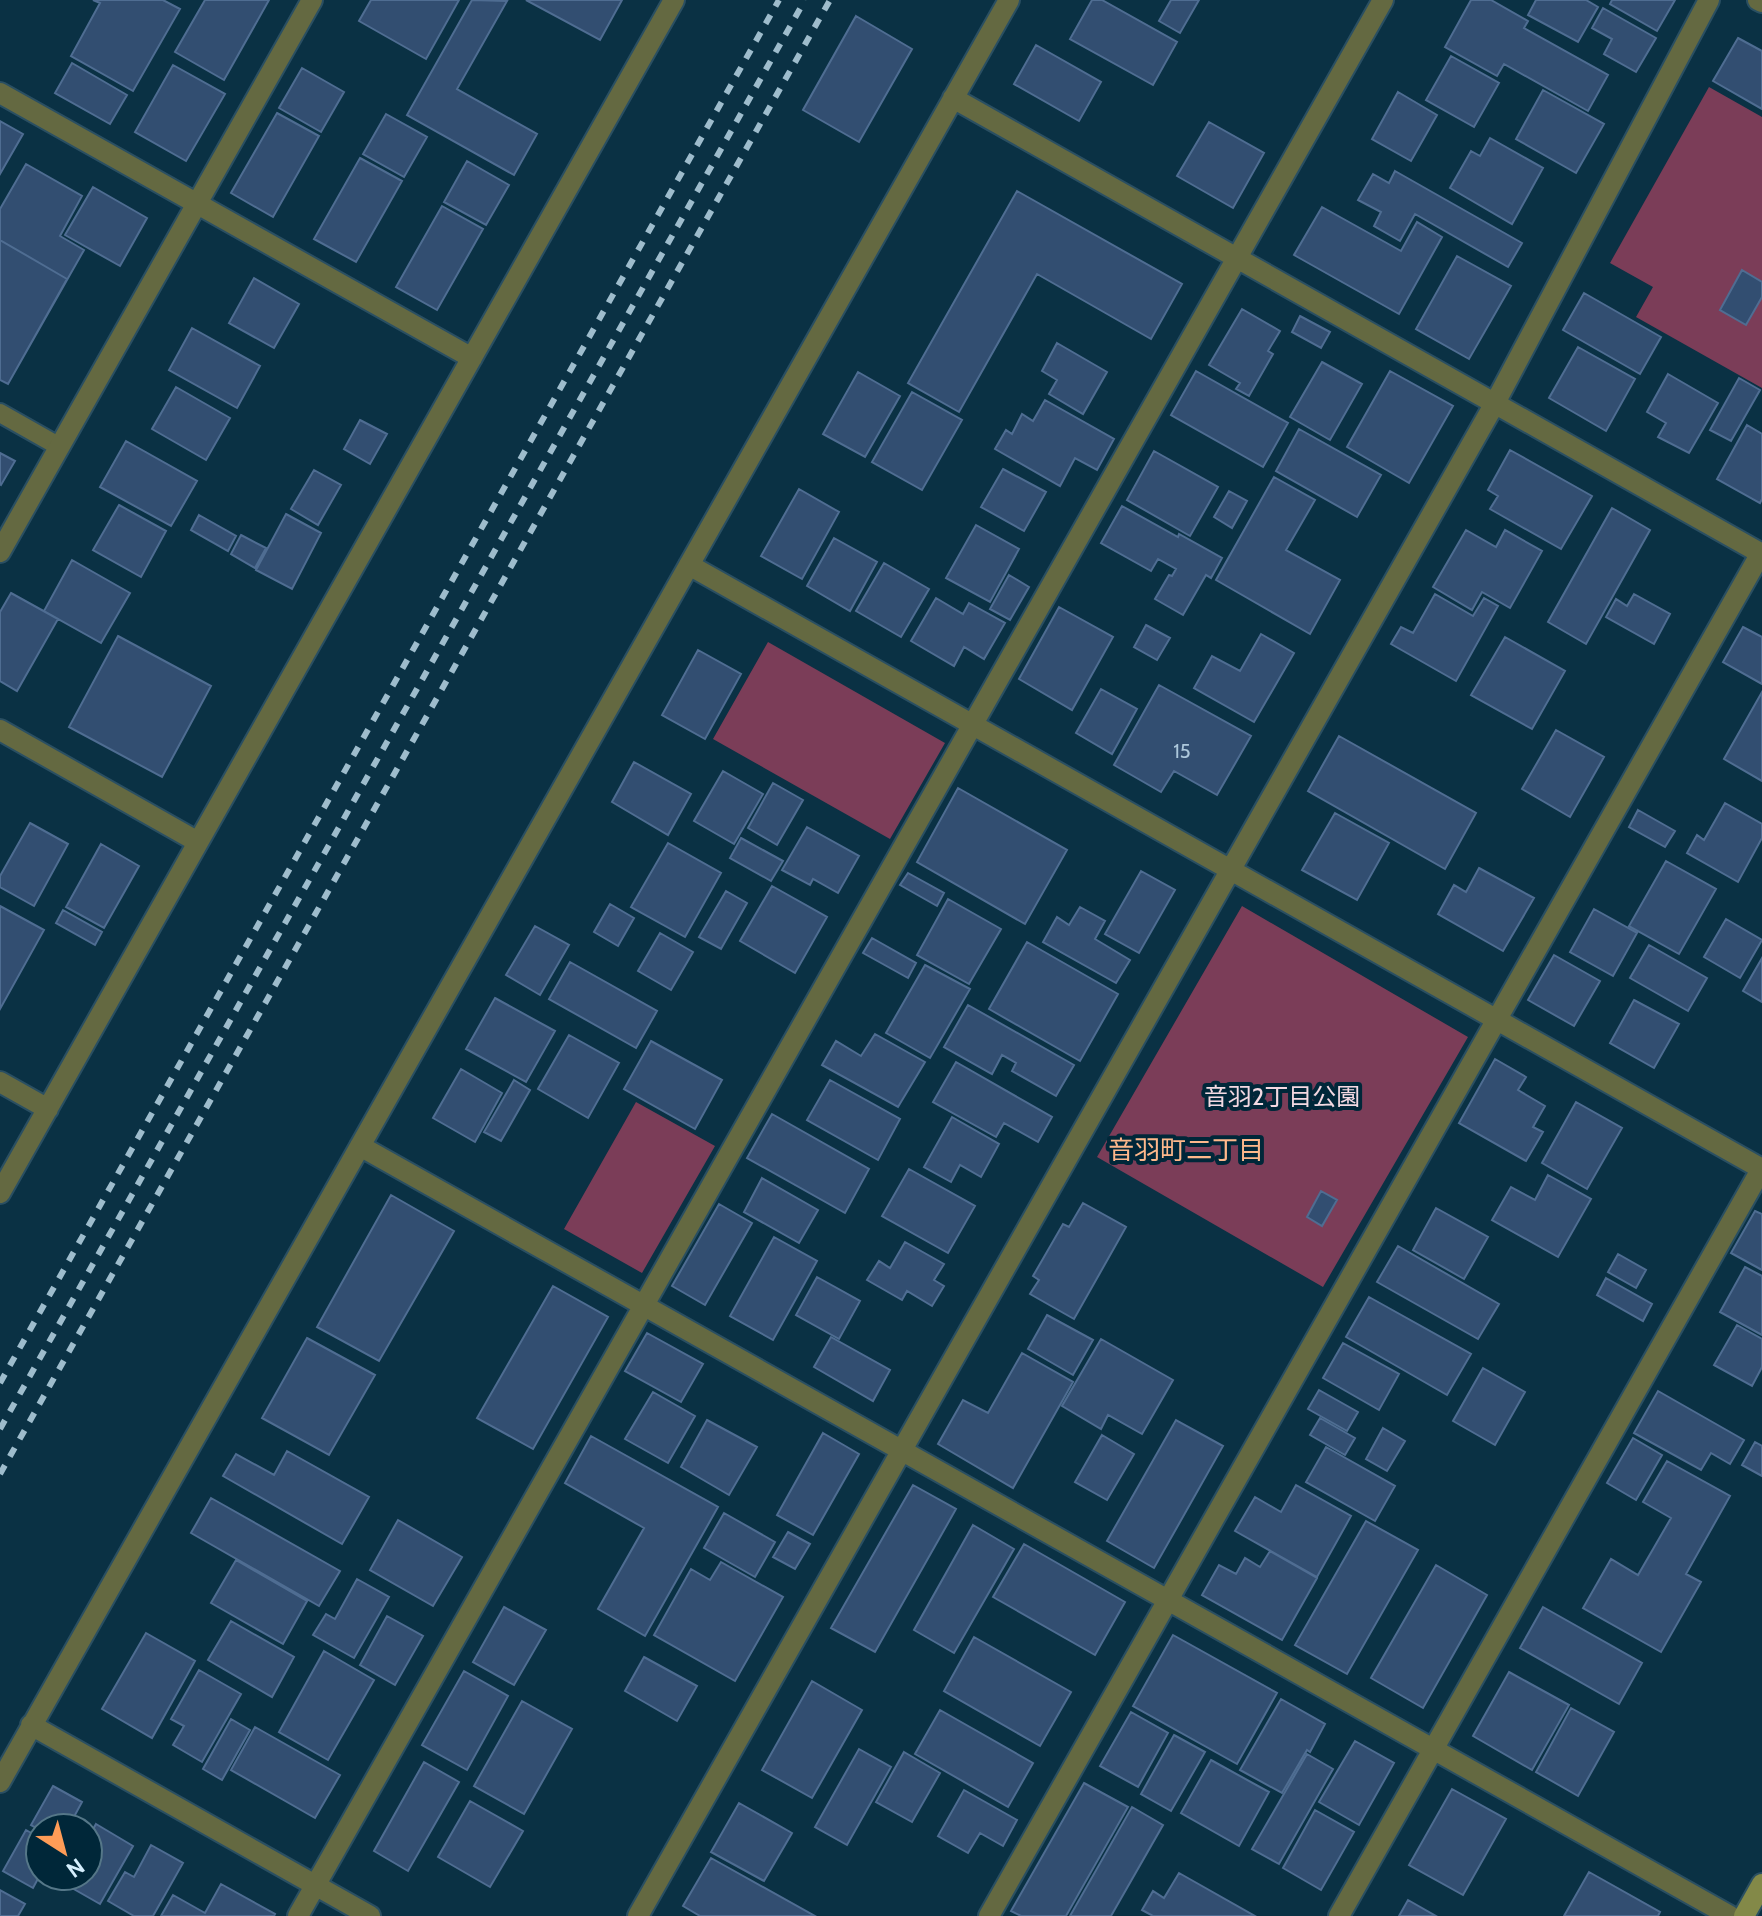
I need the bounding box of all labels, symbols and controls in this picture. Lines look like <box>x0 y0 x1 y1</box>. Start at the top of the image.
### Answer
house number: 15 <box>1173 739 1191 763</box>
park label: 音羽2丁目公園 <box>1204 1082 1360 1111</box>
district label: 音羽町二丁目 <box>1108 1134 1264 1166</box>
north arrow <box>24 1812 104 1892</box>
text: N <box>61 1852 90 1883</box>

